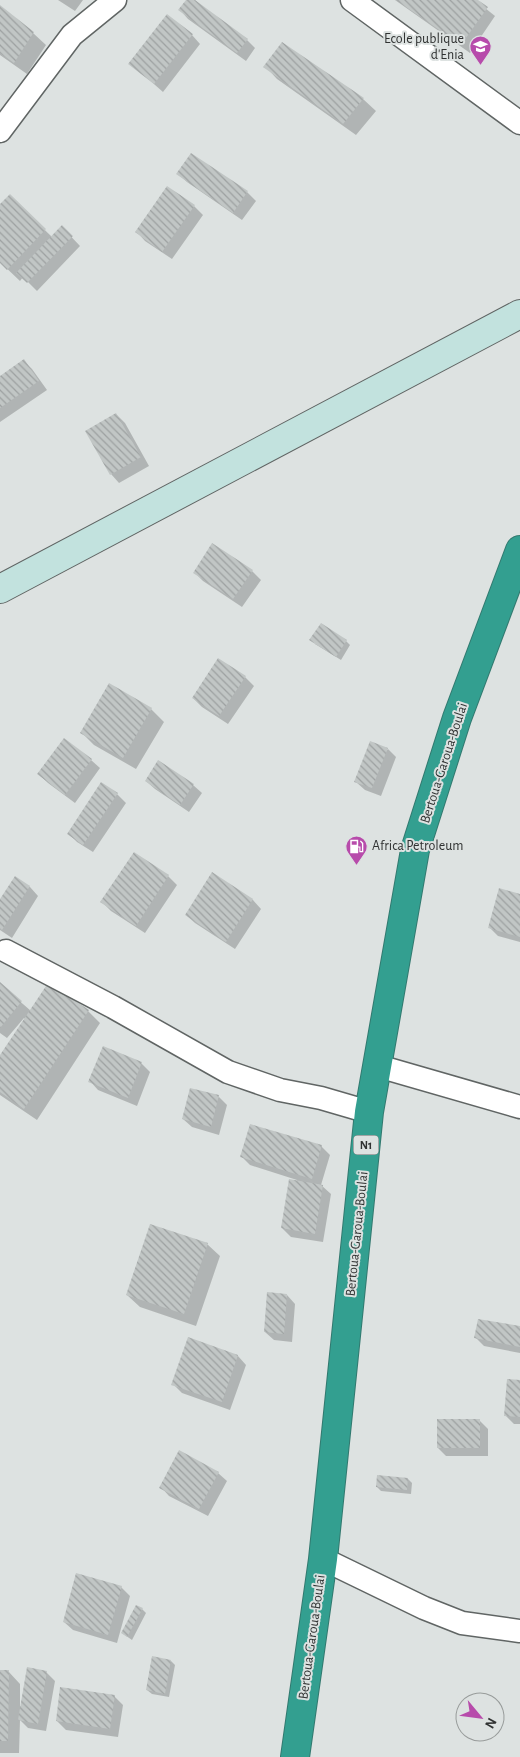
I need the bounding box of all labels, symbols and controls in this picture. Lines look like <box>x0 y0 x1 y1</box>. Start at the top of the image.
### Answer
place label: Ecole publique d'Enia <box>384 32 465 62</box>
school or university icon: Ecole publique d'Enia <box>468 35 492 66</box>
street label: Bertoua-Garoua-Boulai <box>418 701 470 825</box>
fuel station icon: Africa Petroleum <box>344 834 368 865</box>
place label: Africa Petroleum <box>372 839 463 853</box>
road number: N1 <box>354 1136 378 1154</box>
street label: Bertoua-Garoua-Boulai <box>343 1171 371 1297</box>
street label: Bertoua-Garoua-Boulai <box>296 1574 328 1700</box>
north arrow <box>455 1692 505 1742</box>
text: N <box>482 1715 499 1730</box>

